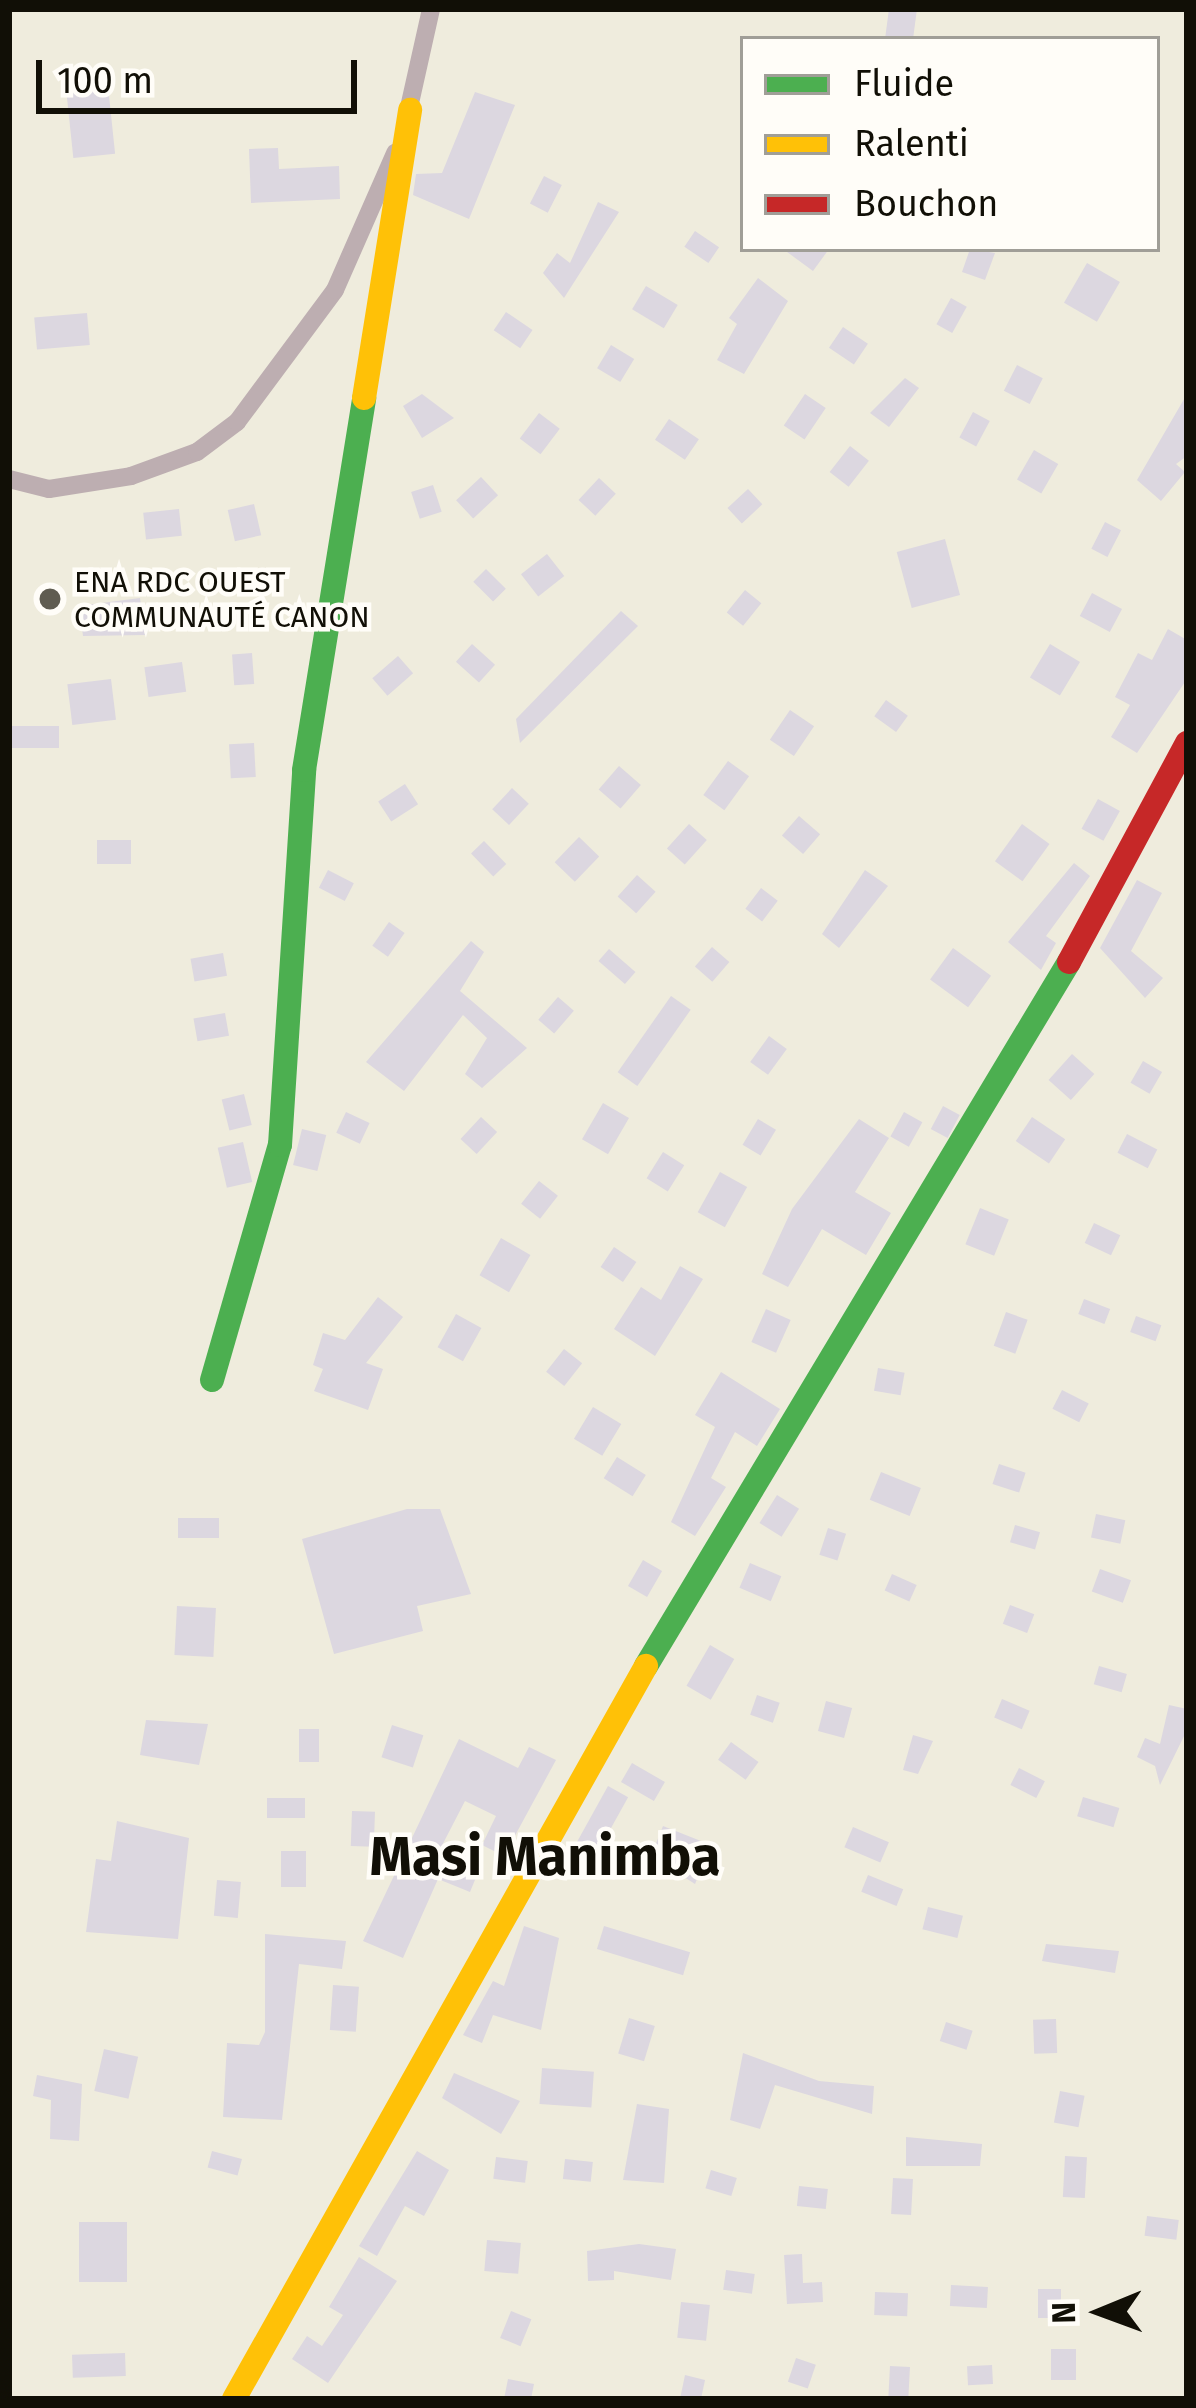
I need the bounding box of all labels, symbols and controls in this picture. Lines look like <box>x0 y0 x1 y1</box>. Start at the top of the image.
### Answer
scale bar <box>42 36 363 110</box>
legend <box>740 36 1160 252</box>
text: 100 m <box>57 59 153 103</box>
text: Fluide <box>854 62 954 106</box>
text: Ralenti <box>854 122 969 166</box>
text: Bouchon <box>854 182 998 226</box>
place label: ENA RDC OUEST COMMUNAUTÉ CANON <box>74 564 370 634</box>
marker: ENA RDC OUEST COMMUNAUTÉ CANON <box>37 586 63 612</box>
district label: Masi Manimba <box>370 1825 720 1889</box>
north arrow <box>1040 2252 1160 2372</box>
text: N <box>1044 2301 1084 2324</box>

